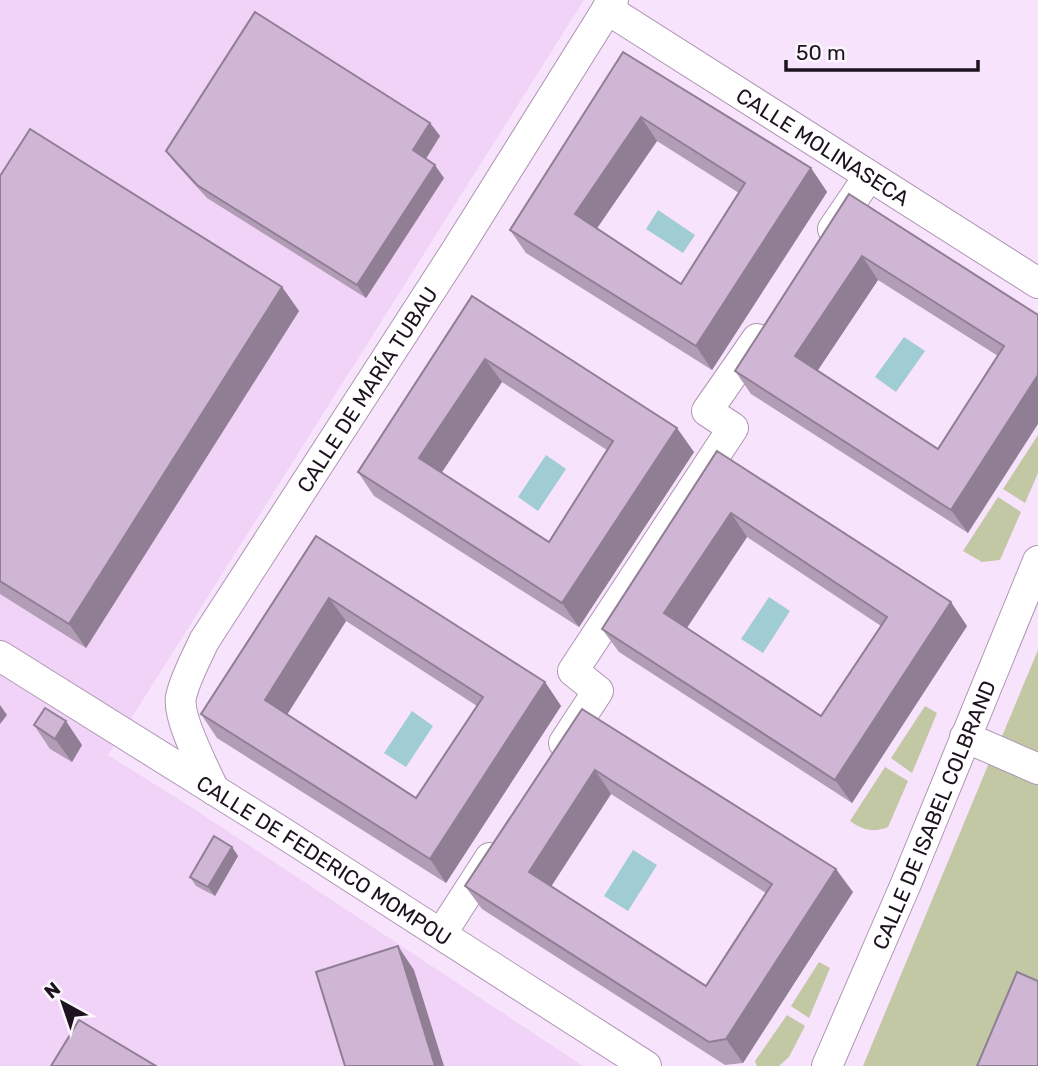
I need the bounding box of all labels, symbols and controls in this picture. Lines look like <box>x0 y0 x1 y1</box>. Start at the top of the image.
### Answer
scale bar <box>786 28 978 72</box>
text: 50 m <box>796 40 846 65</box>
street label: CALLE MOLINASECA <box>732 82 914 211</box>
street label: CALLE DE MARÍA TUBAU <box>291 282 442 497</box>
street label: CALLE DE ISABEL COLBRAND <box>867 677 1000 953</box>
street label: CALLE DE FEDERICO MOMPOU <box>192 770 456 950</box>
north arrow <box>28 968 98 1038</box>
text: N <box>40 977 65 1004</box>

